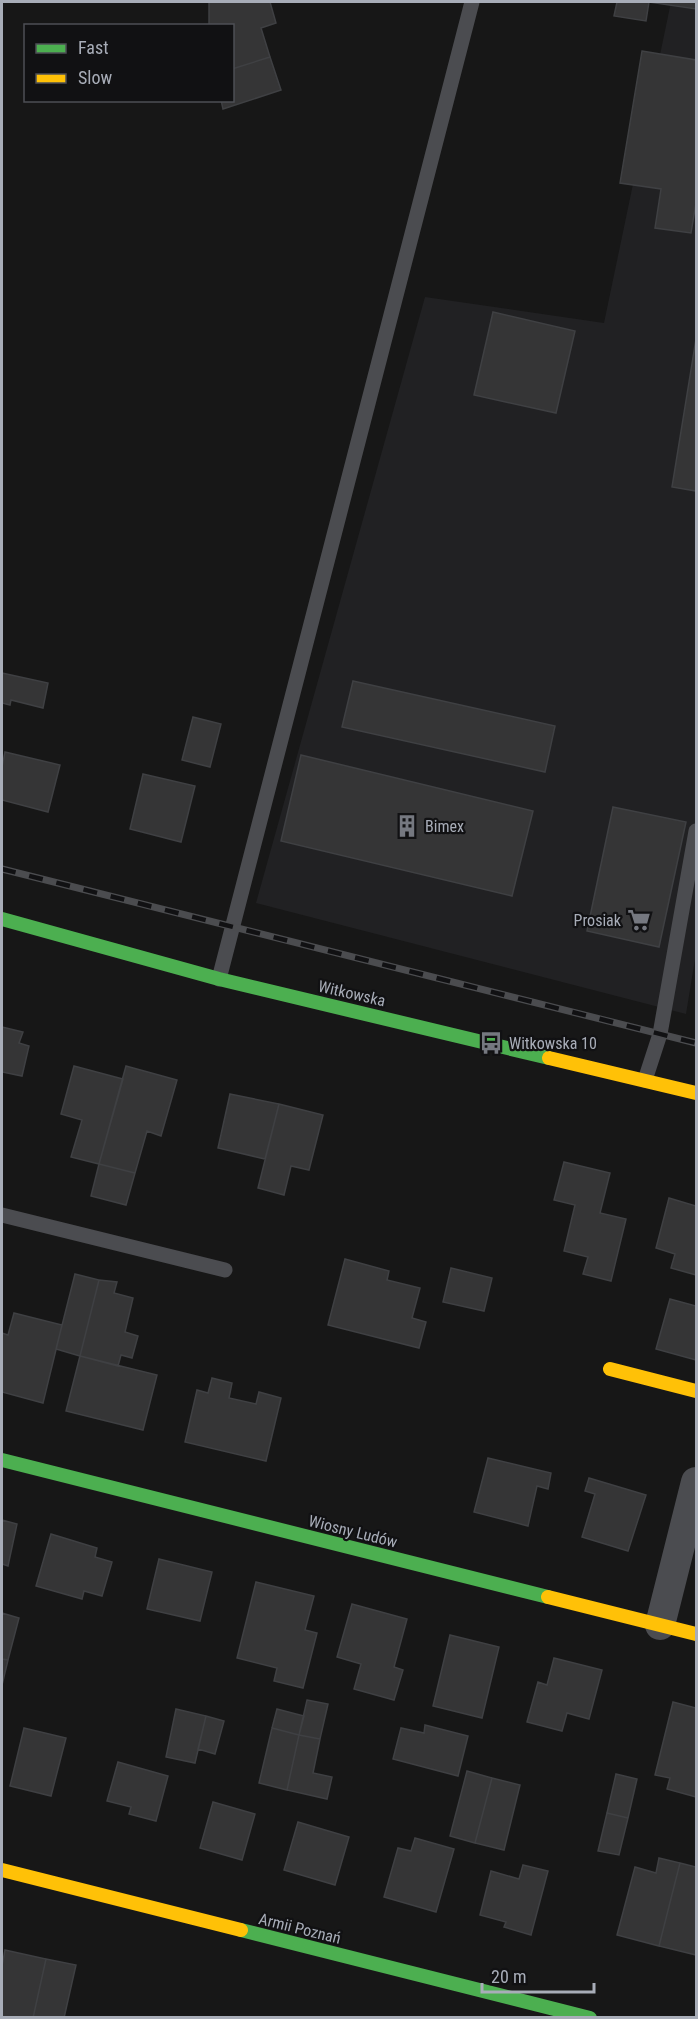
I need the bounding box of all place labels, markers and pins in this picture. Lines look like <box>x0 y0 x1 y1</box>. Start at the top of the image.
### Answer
building icon: Bimex <box>394 813 420 839</box>
place label: Bimex <box>425 817 464 836</box>
supermarket icon: Prosiak <box>626 907 652 933</box>
place label: Prosiak <box>574 911 622 930</box>
bus stop icon: Witkowska 10 <box>478 1030 504 1056</box>
place label: Witkowska 10 <box>509 1034 597 1053</box>

